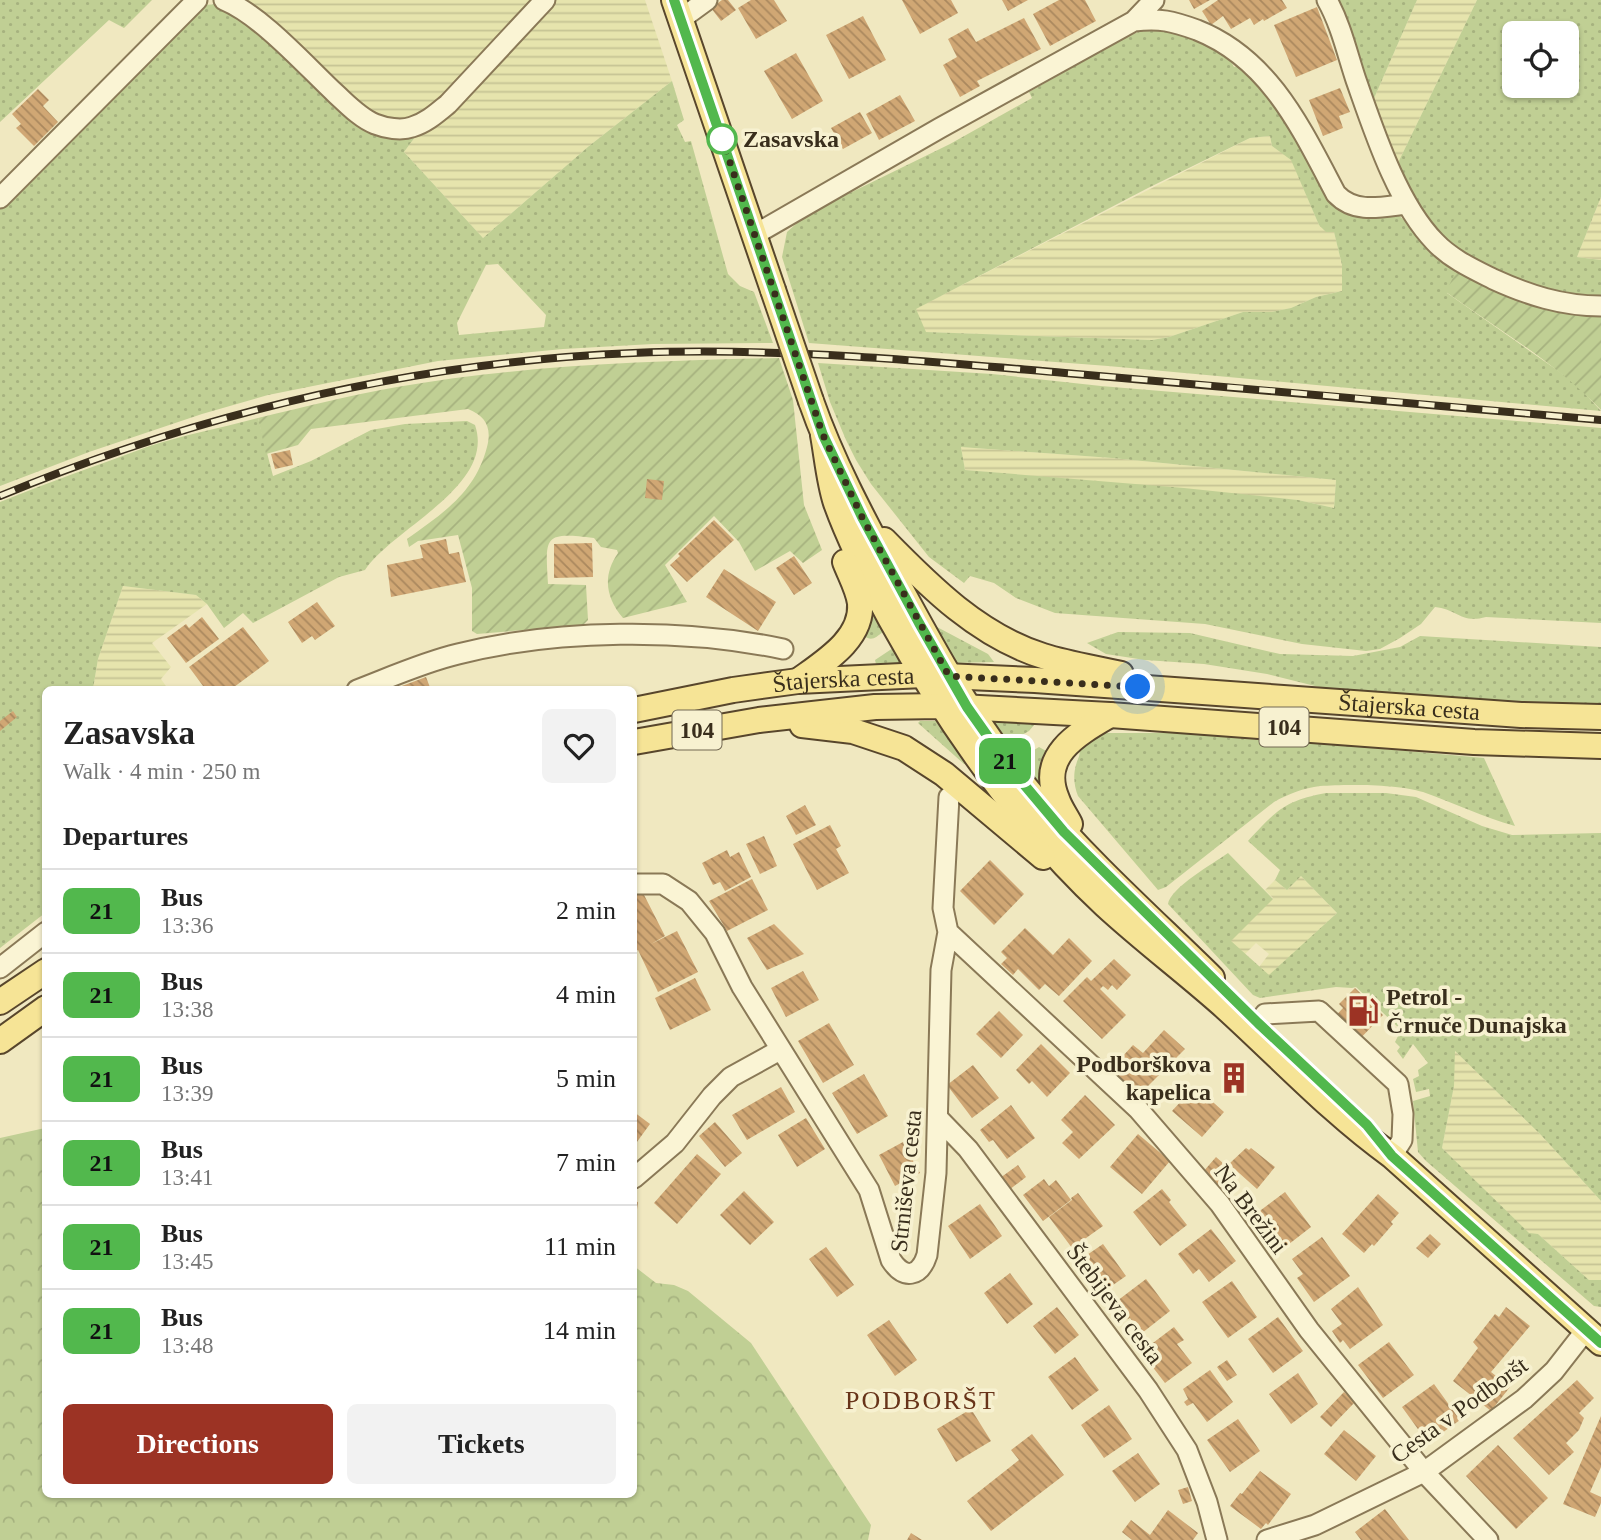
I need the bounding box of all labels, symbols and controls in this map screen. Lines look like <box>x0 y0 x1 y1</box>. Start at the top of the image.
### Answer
map controls <box>1502 21 1579 98</box>
button: locate <box>1502 21 1579 98</box>
marker: Zasavska <box>707 124 737 154</box>
place label: Zasavska <box>743 126 839 152</box>
street label: Štajerska cesta <box>771 662 915 697</box>
your location <box>1120 669 1155 704</box>
street label: Štajerska cesta <box>1337 689 1481 725</box>
road number: 104 <box>1260 708 1308 747</box>
button: heart <box>542 709 616 783</box>
road number: 104 <box>672 710 722 750</box>
text: Zasavska <box>63 715 195 751</box>
line badge: 21 <box>974 738 1036 784</box>
text: 21 <box>993 748 1017 774</box>
text: Walk · 4 min · 250 m <box>63 759 260 784</box>
text: Departures <box>63 822 188 851</box>
text: Bus <box>161 883 203 912</box>
text: 2 min <box>556 896 616 925</box>
text: 21 <box>90 898 114 924</box>
text: 13:36 <box>161 913 213 938</box>
text: Bus <box>161 967 203 996</box>
text: 4 min <box>556 980 616 1009</box>
text: 21 <box>90 982 114 1008</box>
place label: Petrol - Črnuče Dunajska <box>1386 984 1567 1038</box>
fuel station icon: Petrol - Črnuče Dunajska <box>1346 994 1380 1028</box>
text: 13:38 <box>161 997 213 1022</box>
text: Bus <box>161 1051 203 1080</box>
place label: Podborškova kapelica <box>1076 1051 1211 1105</box>
building icon: Podborškova kapelica <box>1217 1061 1251 1095</box>
text: 5 min <box>556 1064 616 1093</box>
text: 21 <box>90 1066 114 1092</box>
text: 13:39 <box>161 1081 213 1106</box>
street label: Strniševa cesta <box>886 1108 926 1254</box>
text: Bus <box>161 1135 203 1164</box>
text: 7 min <box>556 1148 616 1177</box>
text: 21 <box>90 1150 114 1176</box>
street label: Na Brežini <box>1209 1159 1293 1259</box>
text: 13:41 <box>161 1165 213 1190</box>
text: Bus <box>161 1219 203 1248</box>
text: 11 min <box>544 1232 616 1261</box>
text: 21 <box>90 1234 114 1260</box>
street label: Štebijeva cesta <box>1062 1239 1169 1369</box>
text: 13:45 <box>161 1249 213 1274</box>
text: Bus <box>161 1303 203 1332</box>
text: 14 min <box>543 1316 616 1345</box>
text: 21 <box>90 1318 114 1344</box>
text: 13:48 <box>161 1333 213 1358</box>
street label: Cesta v Podboršt <box>1386 1351 1533 1468</box>
district label: PODBORŠT <box>845 1386 997 1415</box>
button: Directions <box>63 1404 333 1484</box>
button: Tickets <box>347 1404 616 1484</box>

